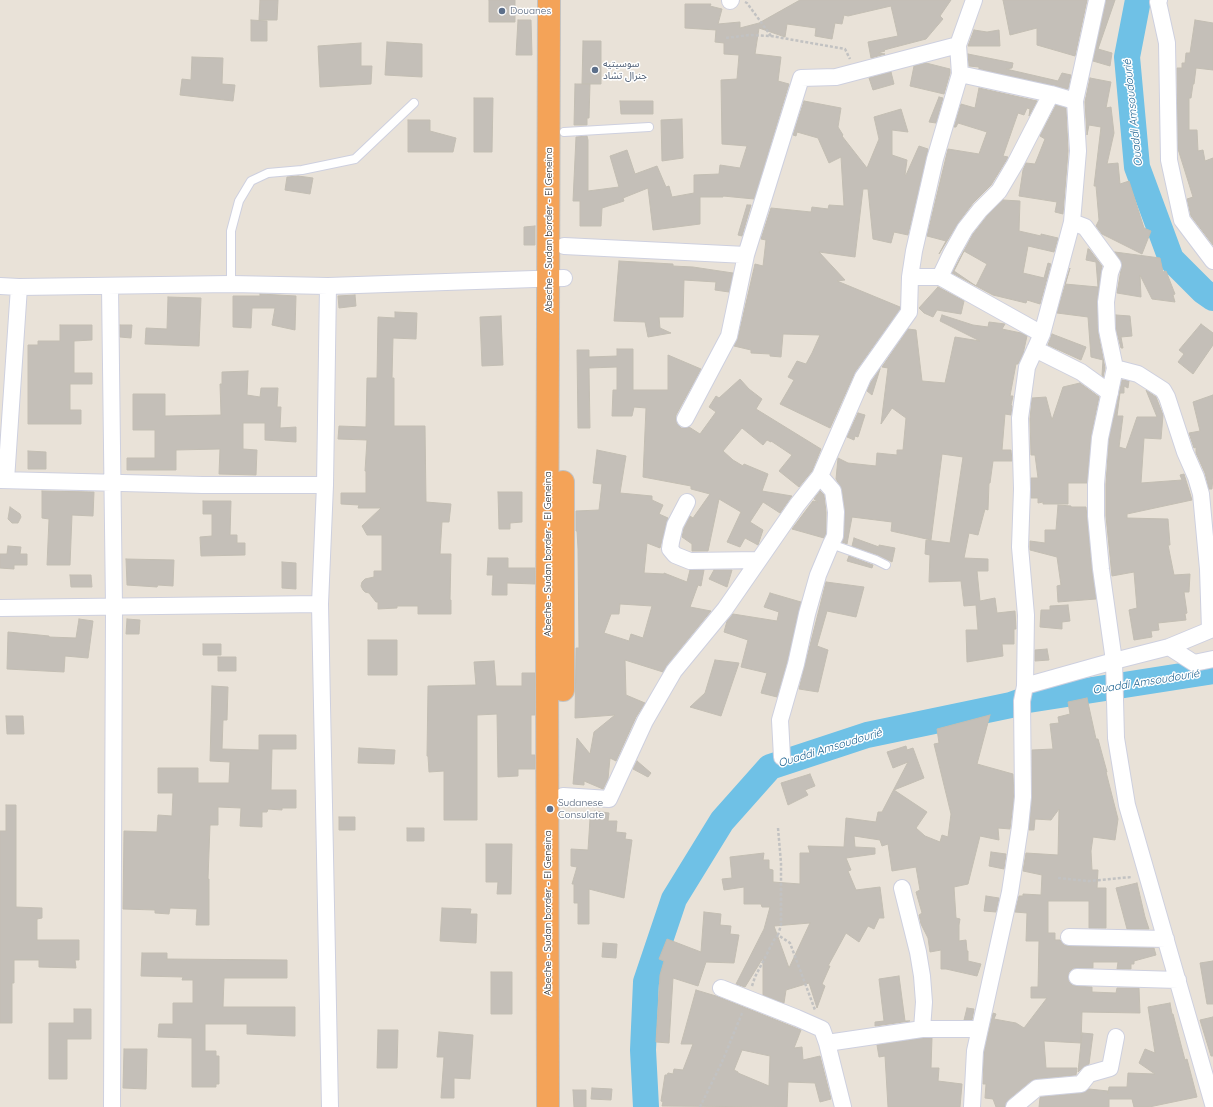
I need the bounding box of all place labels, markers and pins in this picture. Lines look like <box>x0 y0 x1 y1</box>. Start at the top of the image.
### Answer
place label: Douanes <box>510 5 551 17</box>
marker: Douanes <box>497 6 507 16</box>
place label: سوسيتيه جنرال تشاد <box>603 58 647 82</box>
marker: سوسيتيه جنرال تشاد <box>590 65 600 75</box>
place label: Sudanese Consulate <box>558 797 604 820</box>
marker: Sudanese Consulate <box>545 804 555 814</box>

